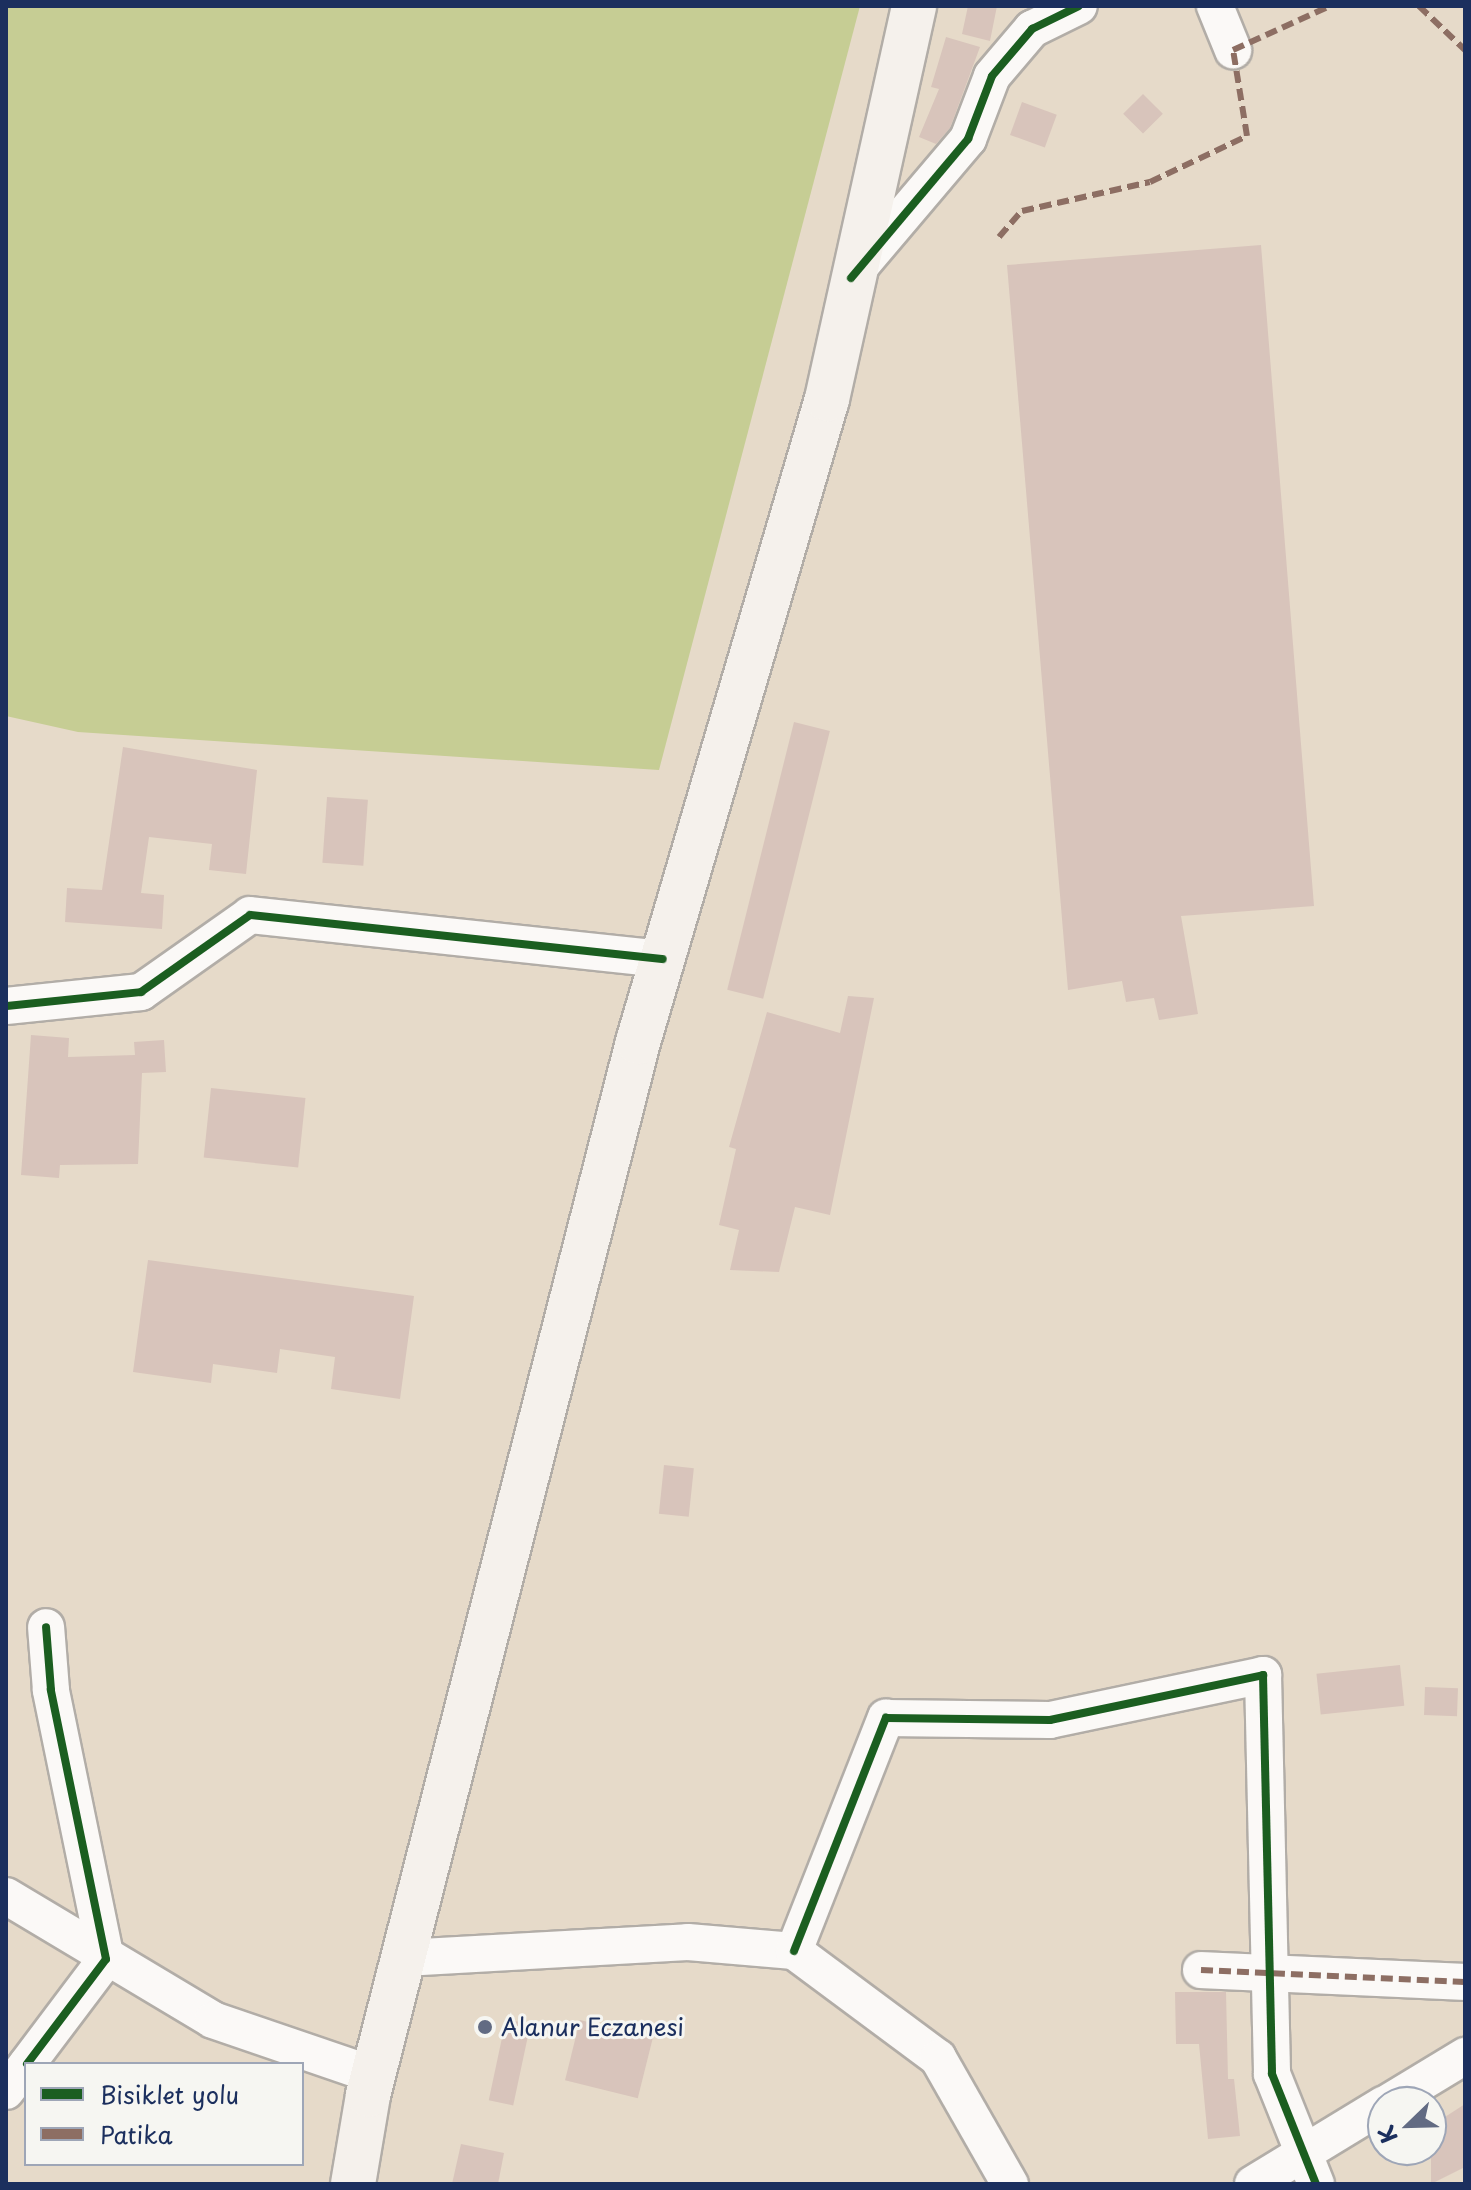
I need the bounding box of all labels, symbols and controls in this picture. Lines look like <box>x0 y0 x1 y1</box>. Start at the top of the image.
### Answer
place label: Alanur Eczanesi <box>501 2013 683 2041</box>
marker: Alanur Eczanesi <box>476 2018 494 2036</box>
legend <box>24 2062 304 2166</box>
text: Bisiklet yolu <box>100 2076 239 2112</box>
north arrow <box>1367 2086 1447 2166</box>
text: Patika <box>100 2116 173 2152</box>
text: K <box>1368 2121 1405 2149</box>

